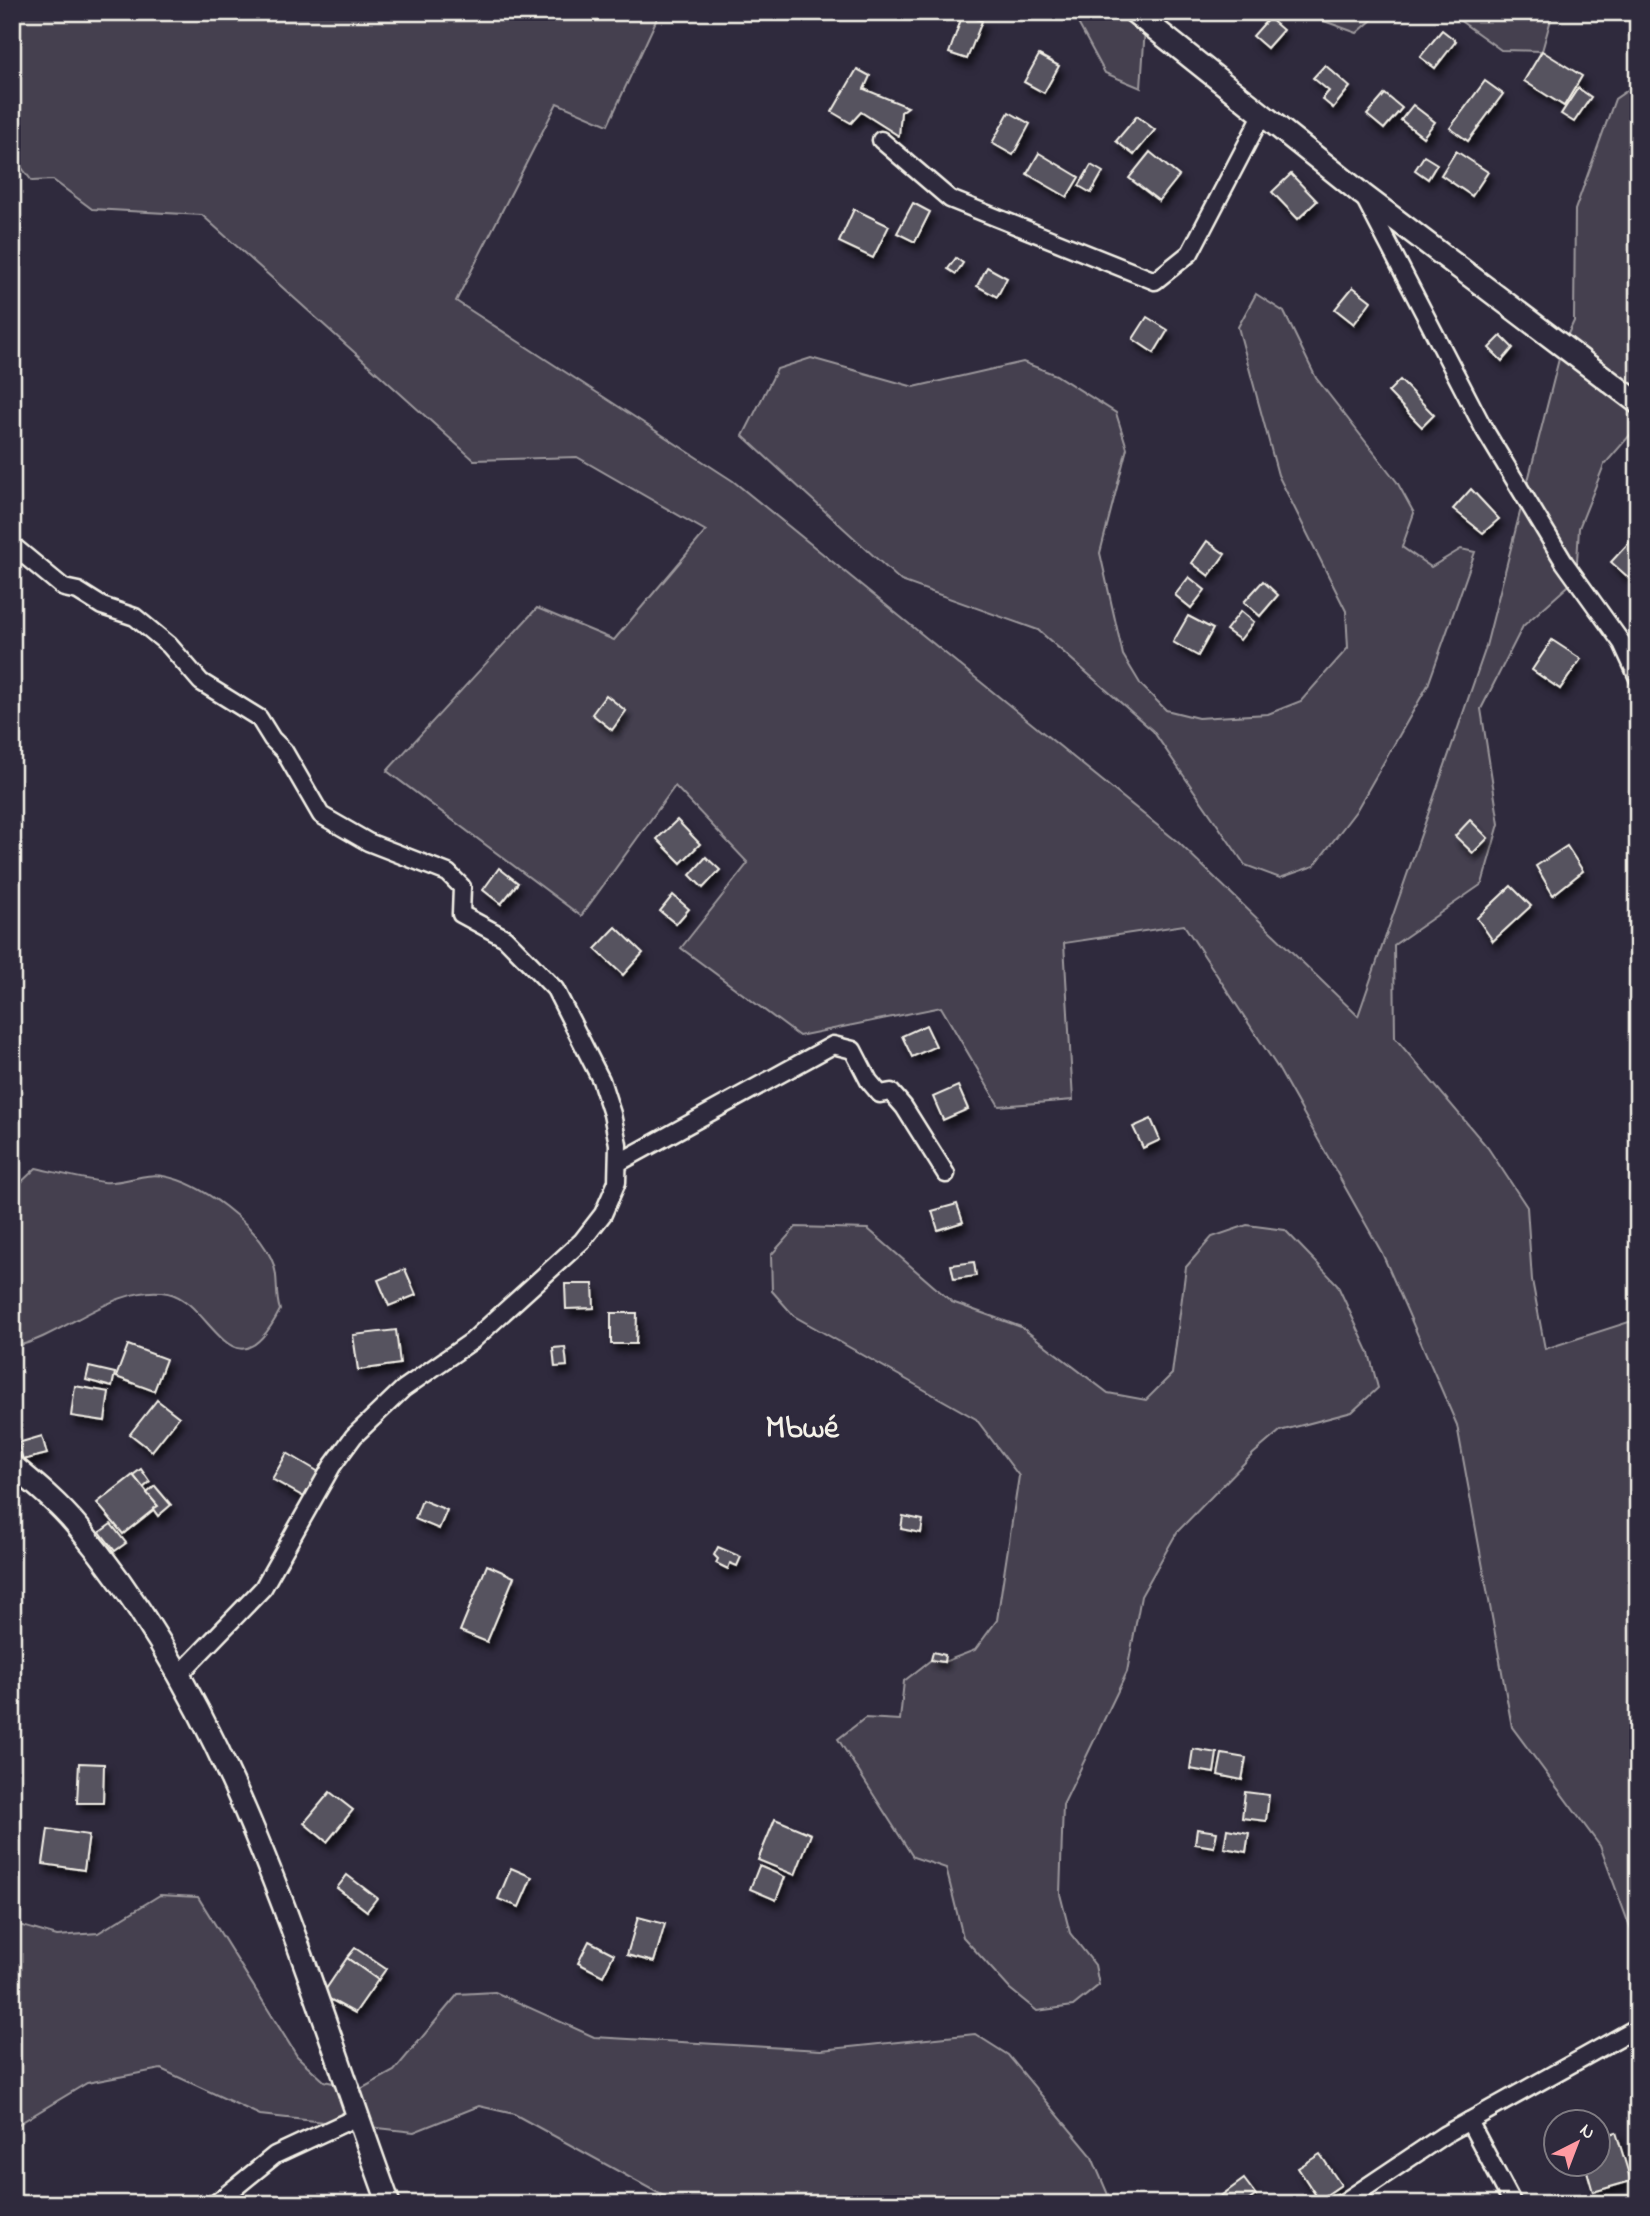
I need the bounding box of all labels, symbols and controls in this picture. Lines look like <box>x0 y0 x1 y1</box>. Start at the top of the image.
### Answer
district label: Mbwé <box>765 1405 840 1453</box>
north arrow <box>1542 2108 1612 2178</box>
text: N <box>1573 2118 1601 2147</box>

